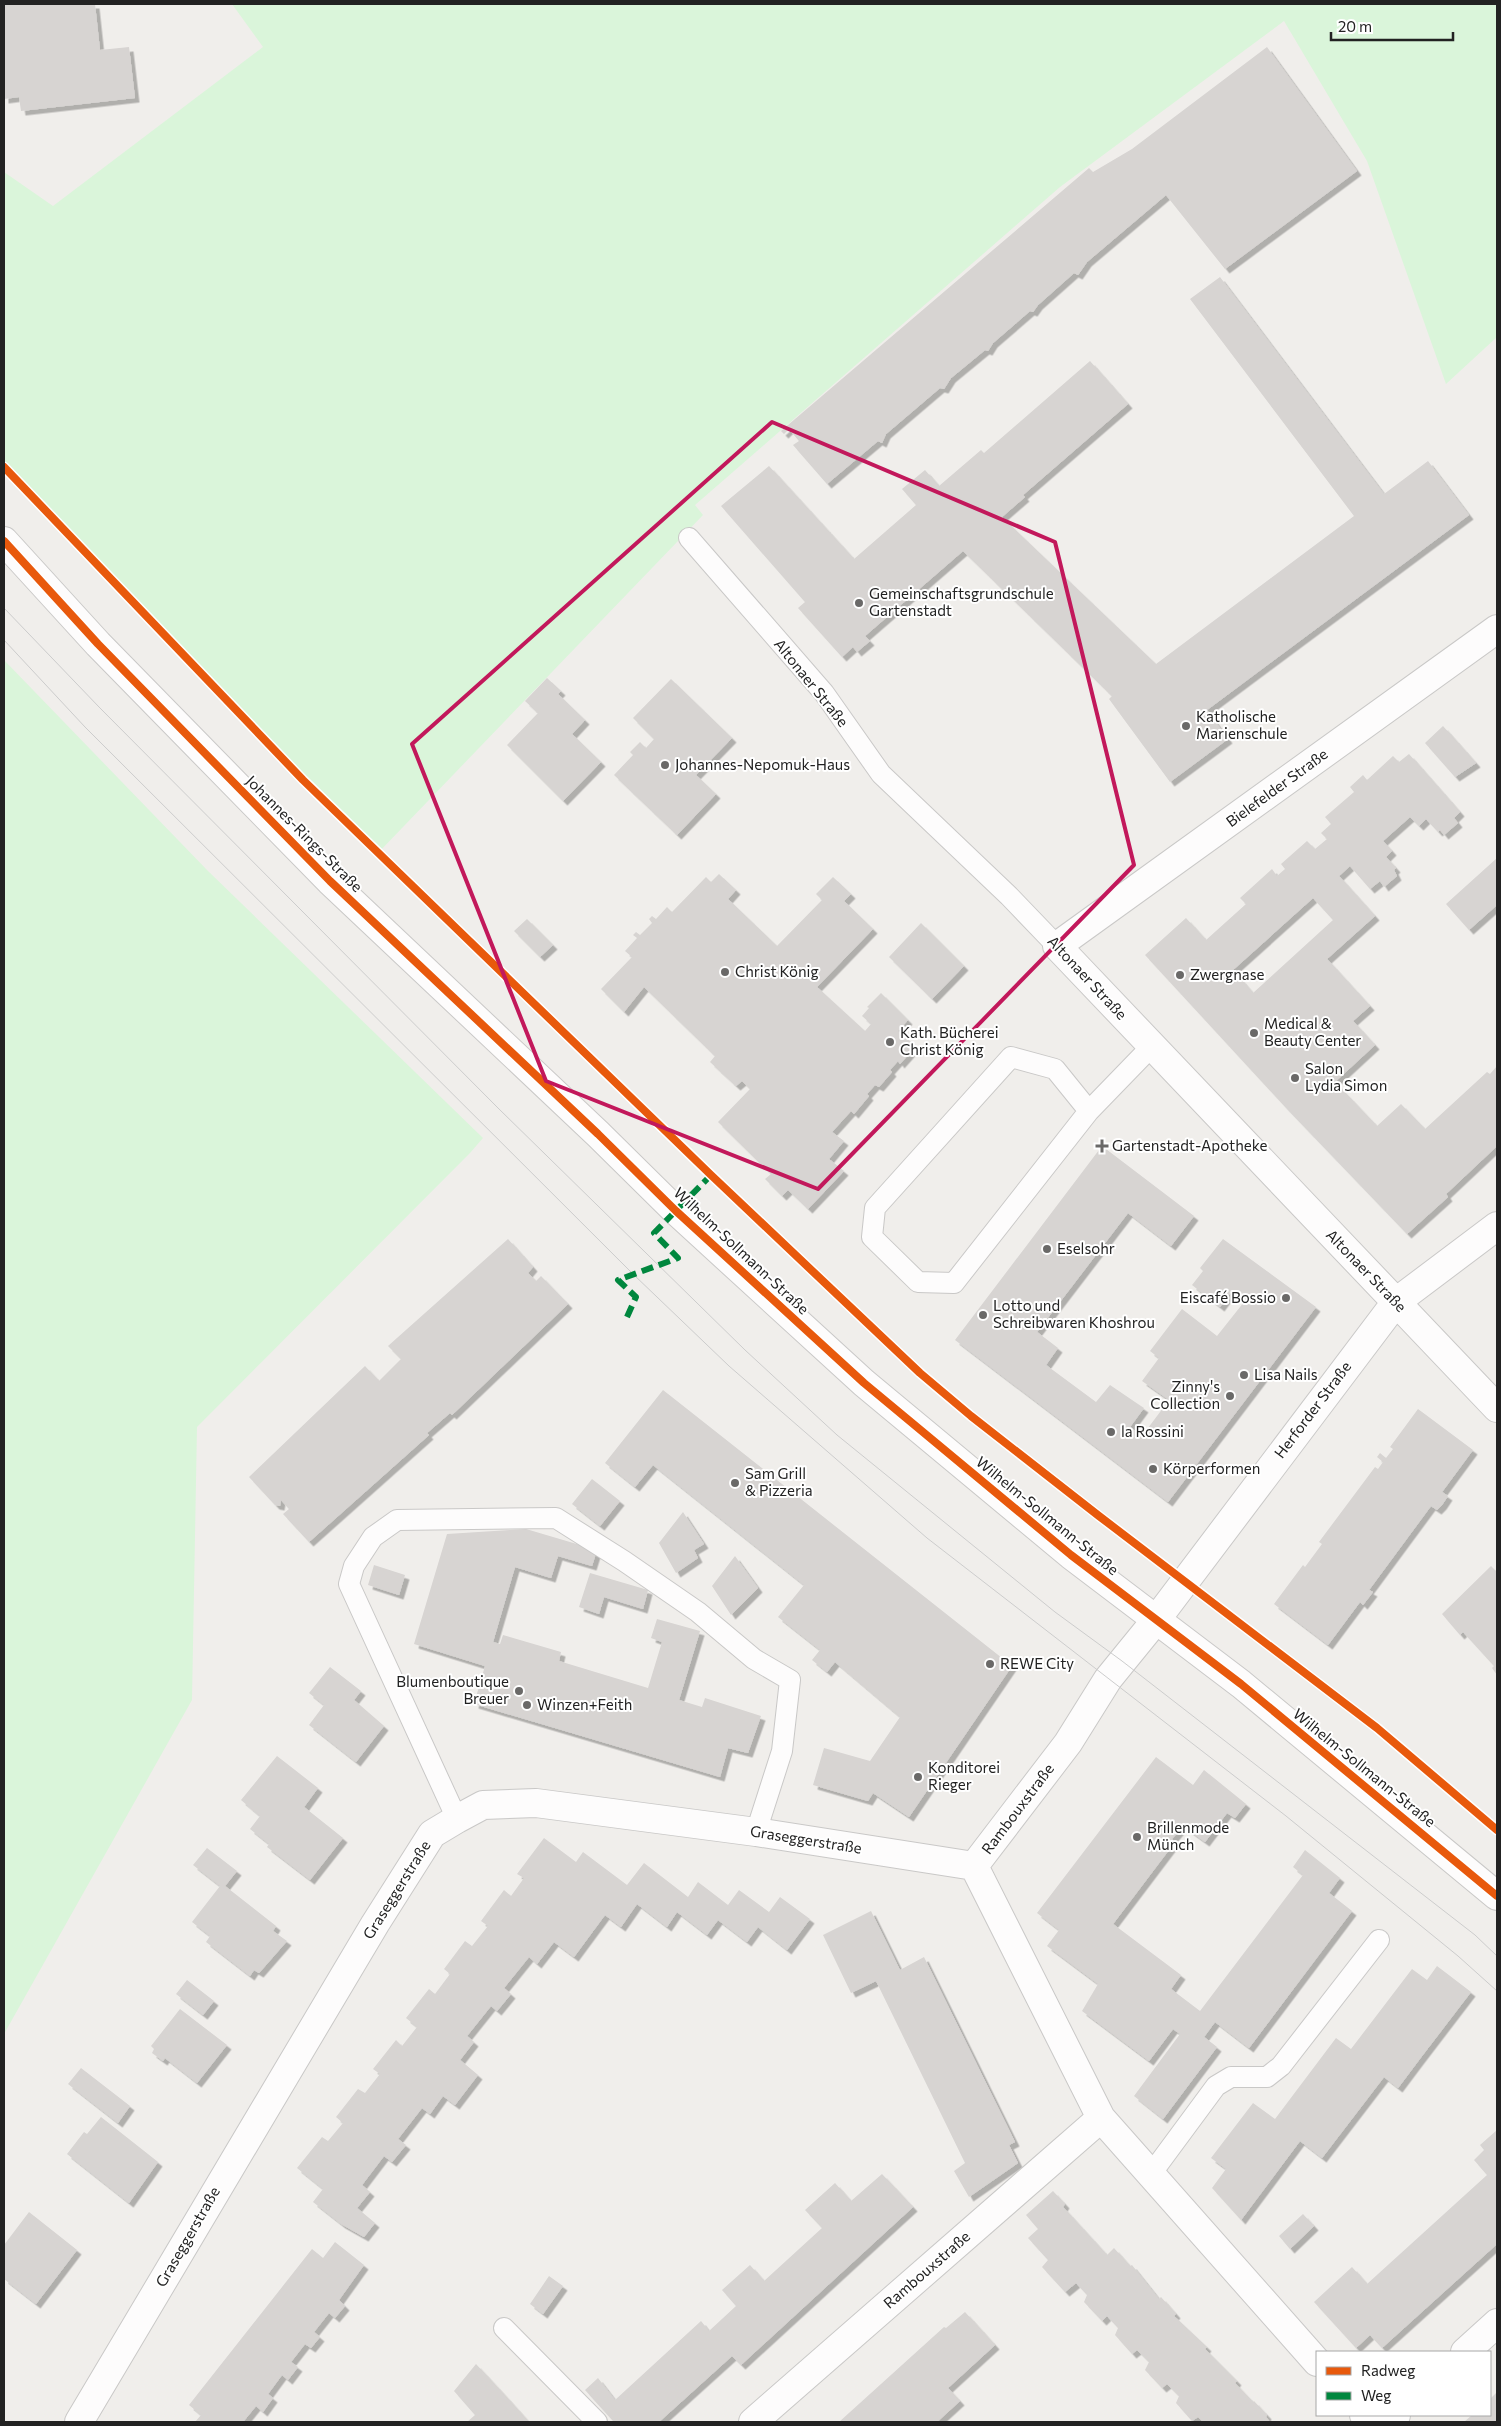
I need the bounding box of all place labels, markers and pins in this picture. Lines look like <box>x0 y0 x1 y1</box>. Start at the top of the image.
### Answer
place label: Gemeinschaftsgrundschule Gartenstadt <box>869 584 1054 619</box>
marker: Gemeinschaftsgrundschule Gartenstadt <box>853 597 865 609</box>
place label: Katholische Marienschule <box>1196 707 1287 742</box>
marker: Katholische Marienschule <box>1180 720 1192 732</box>
place label: Johannes-Nepomuk-Haus <box>675 755 850 773</box>
marker: Johannes-Nepomuk-Haus <box>659 759 671 771</box>
place label: Christ König <box>735 962 819 980</box>
place label: Zwergnase <box>1190 965 1265 983</box>
marker: Christ König <box>719 966 731 978</box>
marker: Zwergnase <box>1174 969 1186 981</box>
place label: Medical & Beauty Center <box>1264 1014 1361 1049</box>
place label: Kath. Bücherei Christ König <box>900 1023 999 1058</box>
marker: Medical & Beauty Center <box>1248 1027 1260 1039</box>
marker: Kath. Bücherei Christ König <box>884 1036 896 1048</box>
place label: Salon Lydia Simon <box>1305 1059 1387 1094</box>
marker: Salon Lydia Simon <box>1289 1072 1301 1084</box>
place label: Gartenstadt-Apotheke <box>1112 1136 1268 1154</box>
marker: Gartenstadt-Apotheke <box>1096 1140 1108 1152</box>
place label: Eselsohr <box>1057 1239 1115 1257</box>
marker: Eselsohr <box>1041 1243 1053 1255</box>
place label: Eiscafé Bossio <box>1180 1288 1276 1306</box>
marker: Eiscafé Bossio <box>1280 1292 1292 1304</box>
place label: Lotto und Schreibwaren Khoshrou <box>993 1296 1155 1331</box>
marker: Lotto und Schreibwaren Khoshrou <box>977 1309 989 1321</box>
place label: Lisa Nails <box>1254 1365 1318 1383</box>
marker: Lisa Nails <box>1238 1369 1250 1381</box>
place label: Zinny's Collection <box>1150 1377 1220 1412</box>
marker: Zinny's Collection <box>1224 1390 1236 1402</box>
place label: la Rossini <box>1121 1422 1184 1440</box>
marker: la Rossini <box>1105 1426 1117 1438</box>
place label: Körperformen <box>1163 1459 1260 1477</box>
marker: Körperformen <box>1147 1463 1159 1475</box>
place label: Sam Grill & Pizzeria <box>745 1464 813 1499</box>
marker: Sam Grill & Pizzeria <box>729 1477 741 1489</box>
place label: REWE City <box>1000 1654 1074 1672</box>
marker: REWE City <box>984 1658 996 1670</box>
place label: Blumenboutique Breuer <box>396 1672 509 1707</box>
marker: Blumenboutique Breuer <box>513 1685 525 1697</box>
place label: Winzen+Feith <box>537 1695 632 1713</box>
marker: Winzen+Feith <box>521 1699 533 1711</box>
place label: Konditorei Rieger <box>928 1758 1000 1793</box>
marker: Konditorei Rieger <box>912 1771 924 1783</box>
place label: Brillenmode Münch <box>1147 1818 1229 1853</box>
marker: Brillenmode Münch <box>1131 1831 1143 1843</box>

